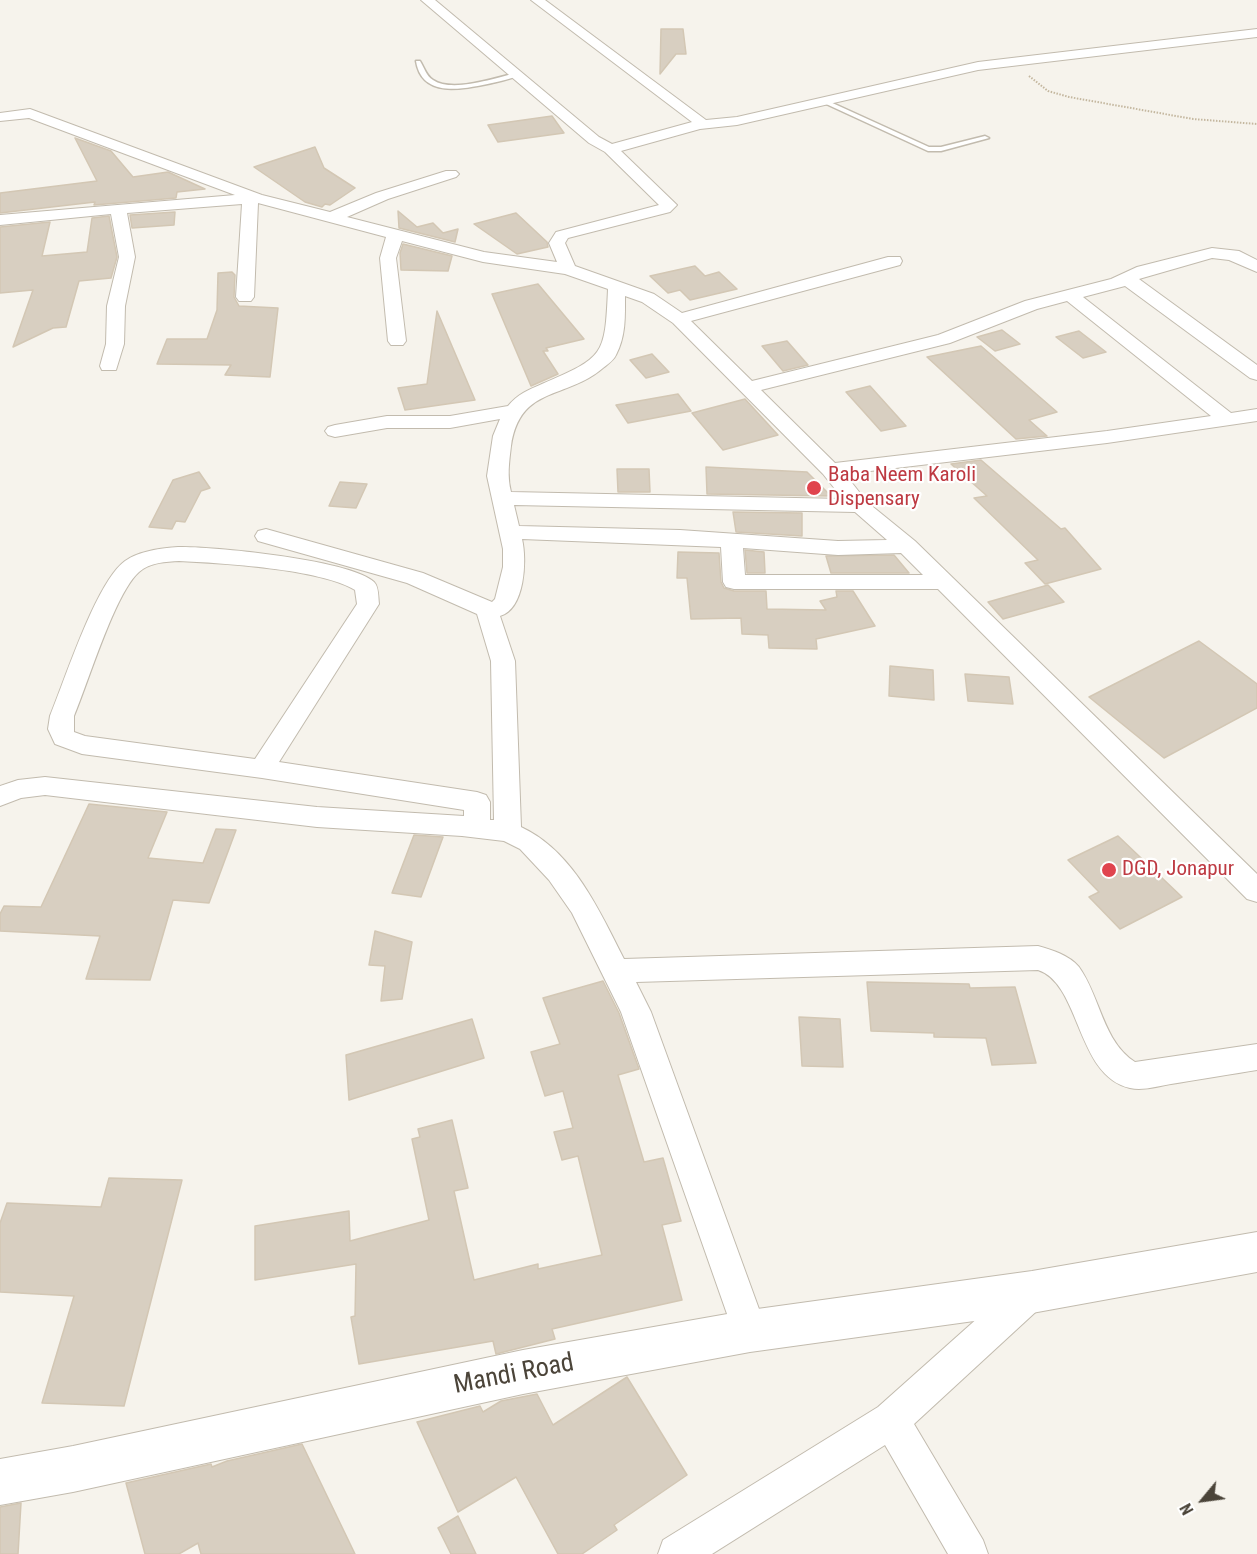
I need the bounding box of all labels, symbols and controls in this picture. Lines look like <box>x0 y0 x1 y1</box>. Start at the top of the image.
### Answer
place label: Baba Neem Karoli Dispensary <box>828 463 976 513</box>
marker: Baba Neem Karoli Dispensary <box>805 479 823 497</box>
place label: DGD, Jonapur <box>1122 857 1234 883</box>
marker: DGD, Jonapur <box>1100 861 1118 879</box>
street label: Mandi Road <box>451 1348 577 1402</box>
north arrow <box>1173 1470 1233 1530</box>
text: N <box>1176 1500 1198 1518</box>

